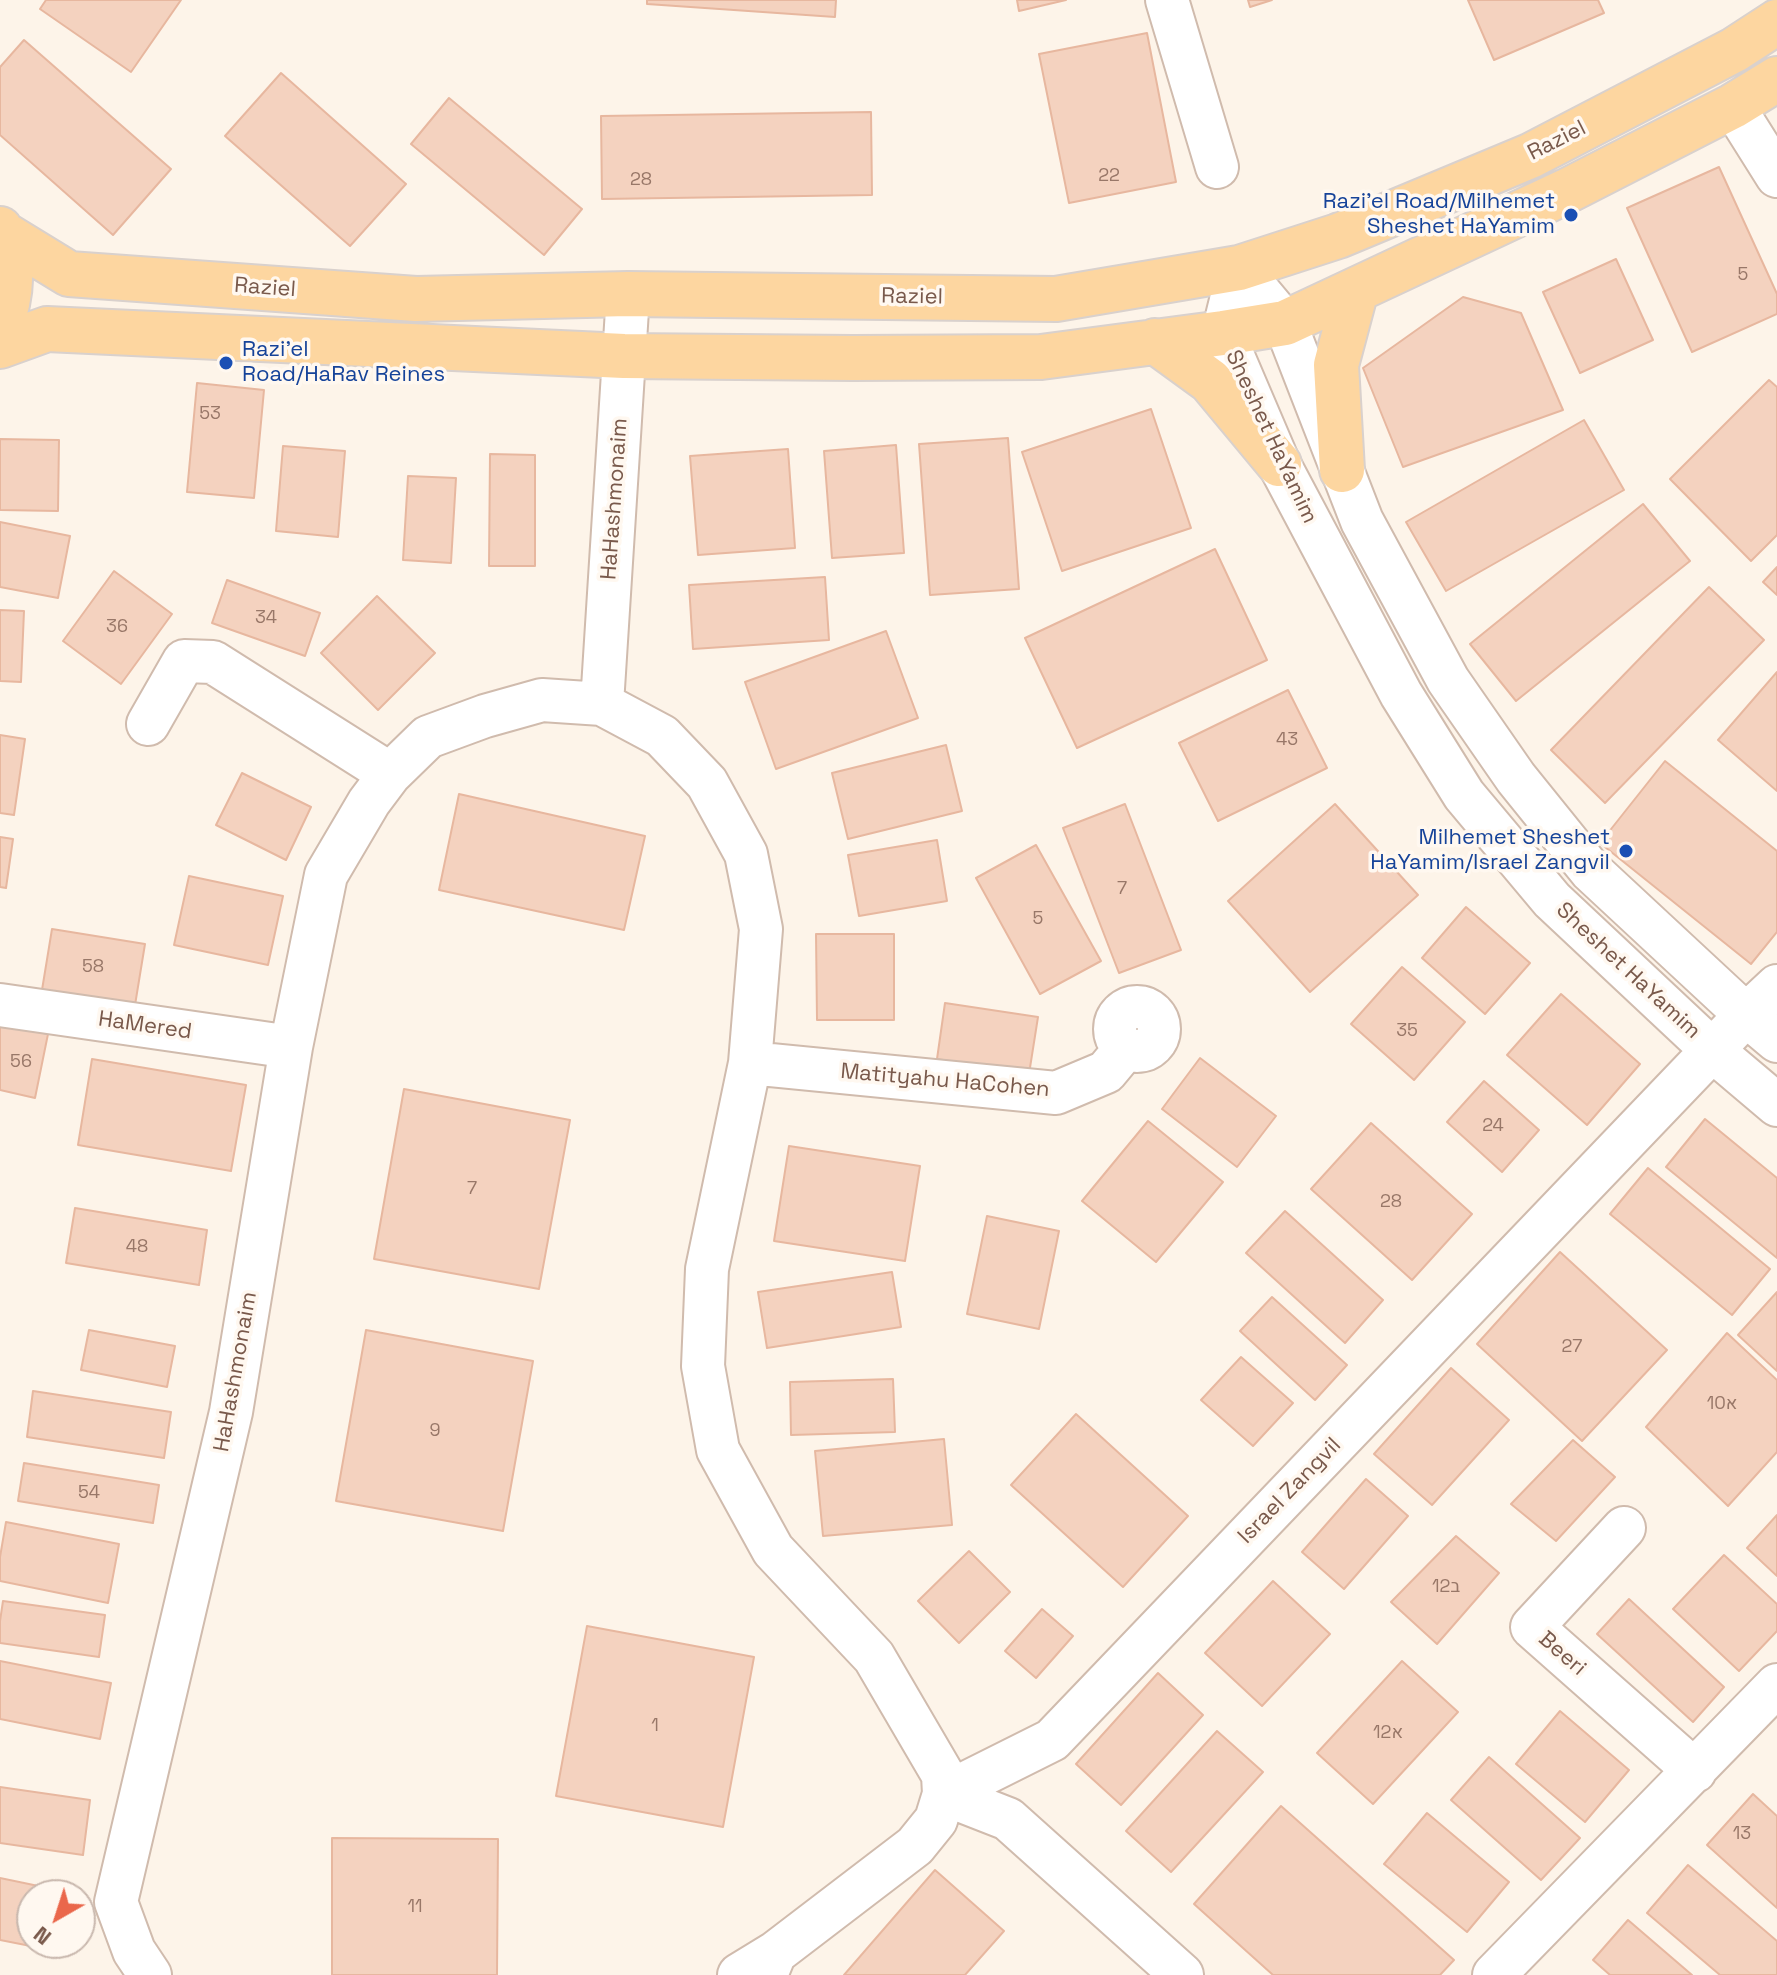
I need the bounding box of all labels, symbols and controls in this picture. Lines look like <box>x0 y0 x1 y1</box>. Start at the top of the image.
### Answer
street label: Raziel <box>1523 115 1591 167</box>
house number: 22 <box>1098 165 1120 187</box>
house number: 28 <box>630 169 652 191</box>
place label: Razi'el Road/Milhemet Sheshet HaYamim <box>1323 189 1555 240</box>
marker: Razi'el Road/Milhemet Sheshet HaYamim <box>1562 206 1580 224</box>
house number: 5 <box>1738 264 1748 286</box>
street label: Raziel <box>233 273 297 303</box>
street label: Raziel <box>881 283 943 311</box>
place label: Razi'el Road/HaRav Reines <box>242 337 445 388</box>
street label: Sheshet HaYamim <box>1219 346 1323 528</box>
marker: Razi'el Road/HaRav Reines <box>217 354 235 372</box>
house number: 53 <box>199 403 221 425</box>
street label: HaHashmonaim <box>596 417 634 581</box>
house number: 34 <box>255 607 277 629</box>
house number: 36 <box>106 616 128 638</box>
house number: 43 <box>1276 729 1298 751</box>
place label: Milhemet Sheshet HaYamim/Israel Zangvil <box>1370 825 1610 876</box>
marker: Milhemet Sheshet HaYamim/Israel Zangvil <box>1617 842 1635 860</box>
house number: 7 <box>1117 878 1127 900</box>
street label: Sheshet HaYamim <box>1550 897 1706 1045</box>
house number: 5 <box>1033 908 1043 930</box>
house number: 58 <box>82 956 104 978</box>
street label: HaMered <box>97 1006 193 1046</box>
house number: 35 <box>1396 1020 1418 1042</box>
house number: 56 <box>10 1051 32 1073</box>
street label: Matityahu HaCohen <box>839 1059 1051 1103</box>
house number: 24 <box>1482 1115 1504 1137</box>
house number: 7 <box>467 1178 477 1200</box>
house number: 28 <box>1380 1191 1402 1213</box>
house number: 48 <box>126 1236 148 1258</box>
street label: HaHashmonaim <box>209 1290 263 1454</box>
house number: 27 <box>1562 1336 1582 1358</box>
house number: 10א <box>1707 1393 1737 1415</box>
house number: 9 <box>429 1420 441 1442</box>
street label: Israel Zangvil <box>1233 1433 1347 1549</box>
house number: 54 <box>78 1482 100 1504</box>
house number: 12ב <box>1432 1576 1460 1598</box>
street label: Beeri <box>1533 1626 1591 1682</box>
house number: 1 <box>651 1715 659 1737</box>
house number: 12א <box>1373 1722 1403 1744</box>
house number: 13 <box>1733 1823 1751 1845</box>
north arrow <box>16 1879 96 1959</box>
house number: 11 <box>407 1896 423 1918</box>
text: N <box>28 1921 57 1952</box>

